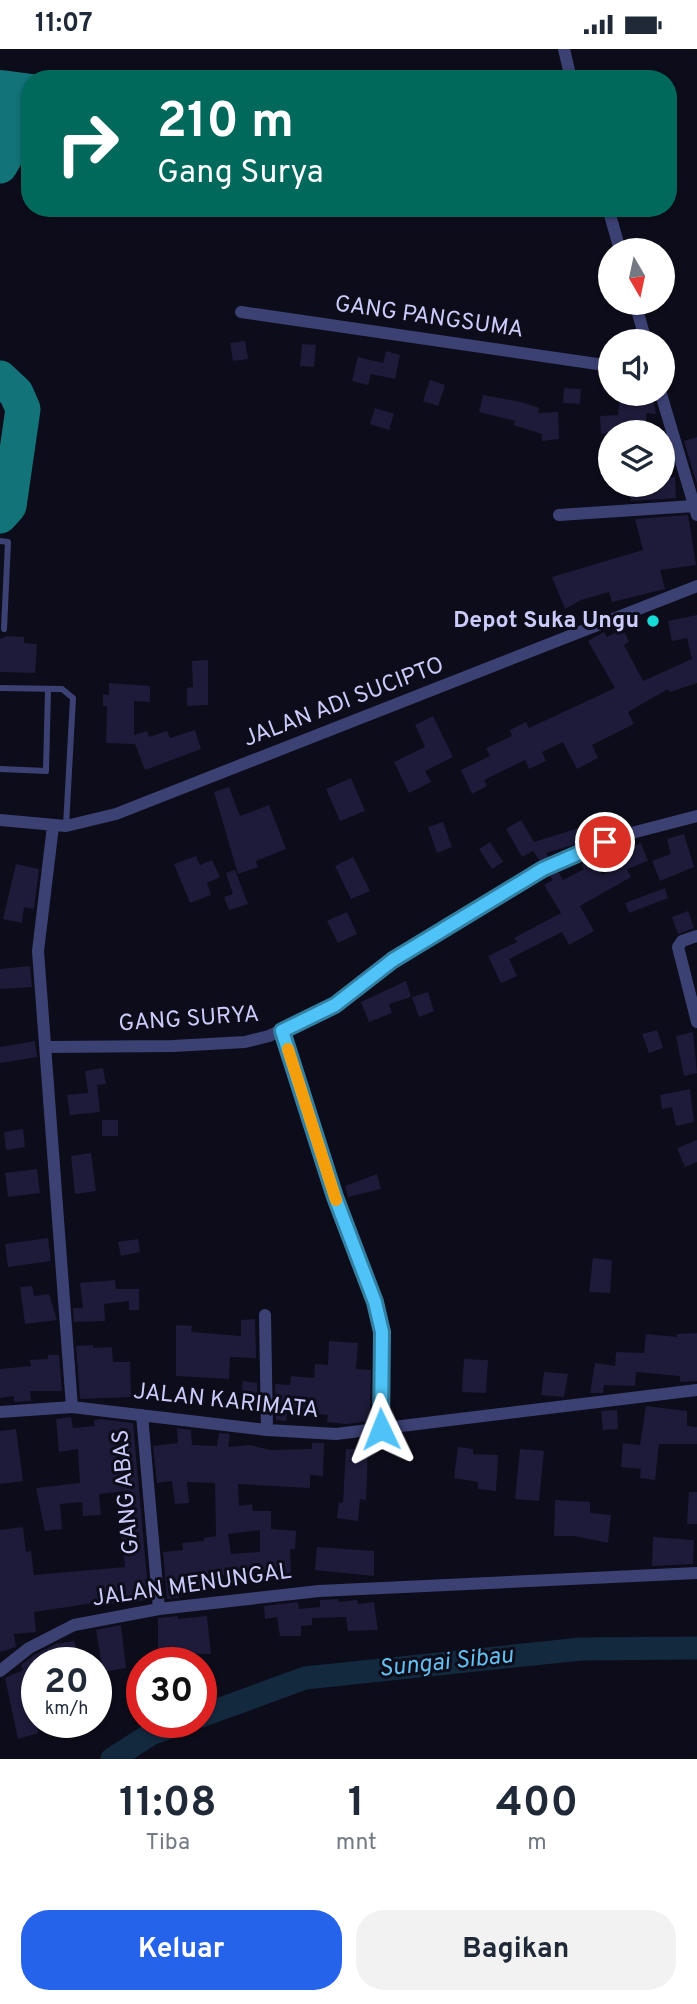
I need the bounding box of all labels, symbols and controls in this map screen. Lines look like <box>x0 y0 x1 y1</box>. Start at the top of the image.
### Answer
text: 11:07 <box>35 8 93 41</box>
text: 210 m <box>157 93 294 155</box>
icon: right <box>42 98 133 189</box>
text: Gang Surya <box>157 154 324 194</box>
north arrow <box>598 238 676 315</box>
map controls <box>598 238 675 497</box>
street label: GANG PANGSUMA <box>333 290 525 346</box>
button: sound <box>598 329 675 406</box>
button: layers <box>598 420 675 497</box>
place label: Depot Suka Ungu <box>453 607 639 636</box>
marker: Depot Suka Ungu <box>645 613 661 629</box>
street label: JALAN ADI SUCIPTO <box>239 651 449 755</box>
pin <box>575 812 635 872</box>
icon: arrive <box>586 823 624 861</box>
street label: GANG SURYA <box>118 1001 260 1039</box>
street label: JALAN KARIMATA <box>132 1378 320 1426</box>
position arrow <box>344 1392 418 1466</box>
street label: GANG ABAS <box>107 1428 147 1556</box>
street label: JALAN MENUNGAL <box>91 1558 294 1614</box>
water label: Sungai Sibau <box>377 1641 516 1685</box>
speed limit sign: 30 <box>126 1647 217 1738</box>
text: 20 <box>44 1661 89 1705</box>
text: km/h <box>45 1698 88 1721</box>
text: 11:08 <box>119 1778 217 1831</box>
text: 1 <box>348 1778 365 1831</box>
text: 400 <box>496 1778 578 1831</box>
text: Tiba <box>146 1829 190 1858</box>
text: mnt <box>336 1829 377 1858</box>
text: m <box>527 1829 547 1858</box>
button: Keluar <box>21 1910 342 1990</box>
button: Bagikan <box>356 1910 676 1990</box>

